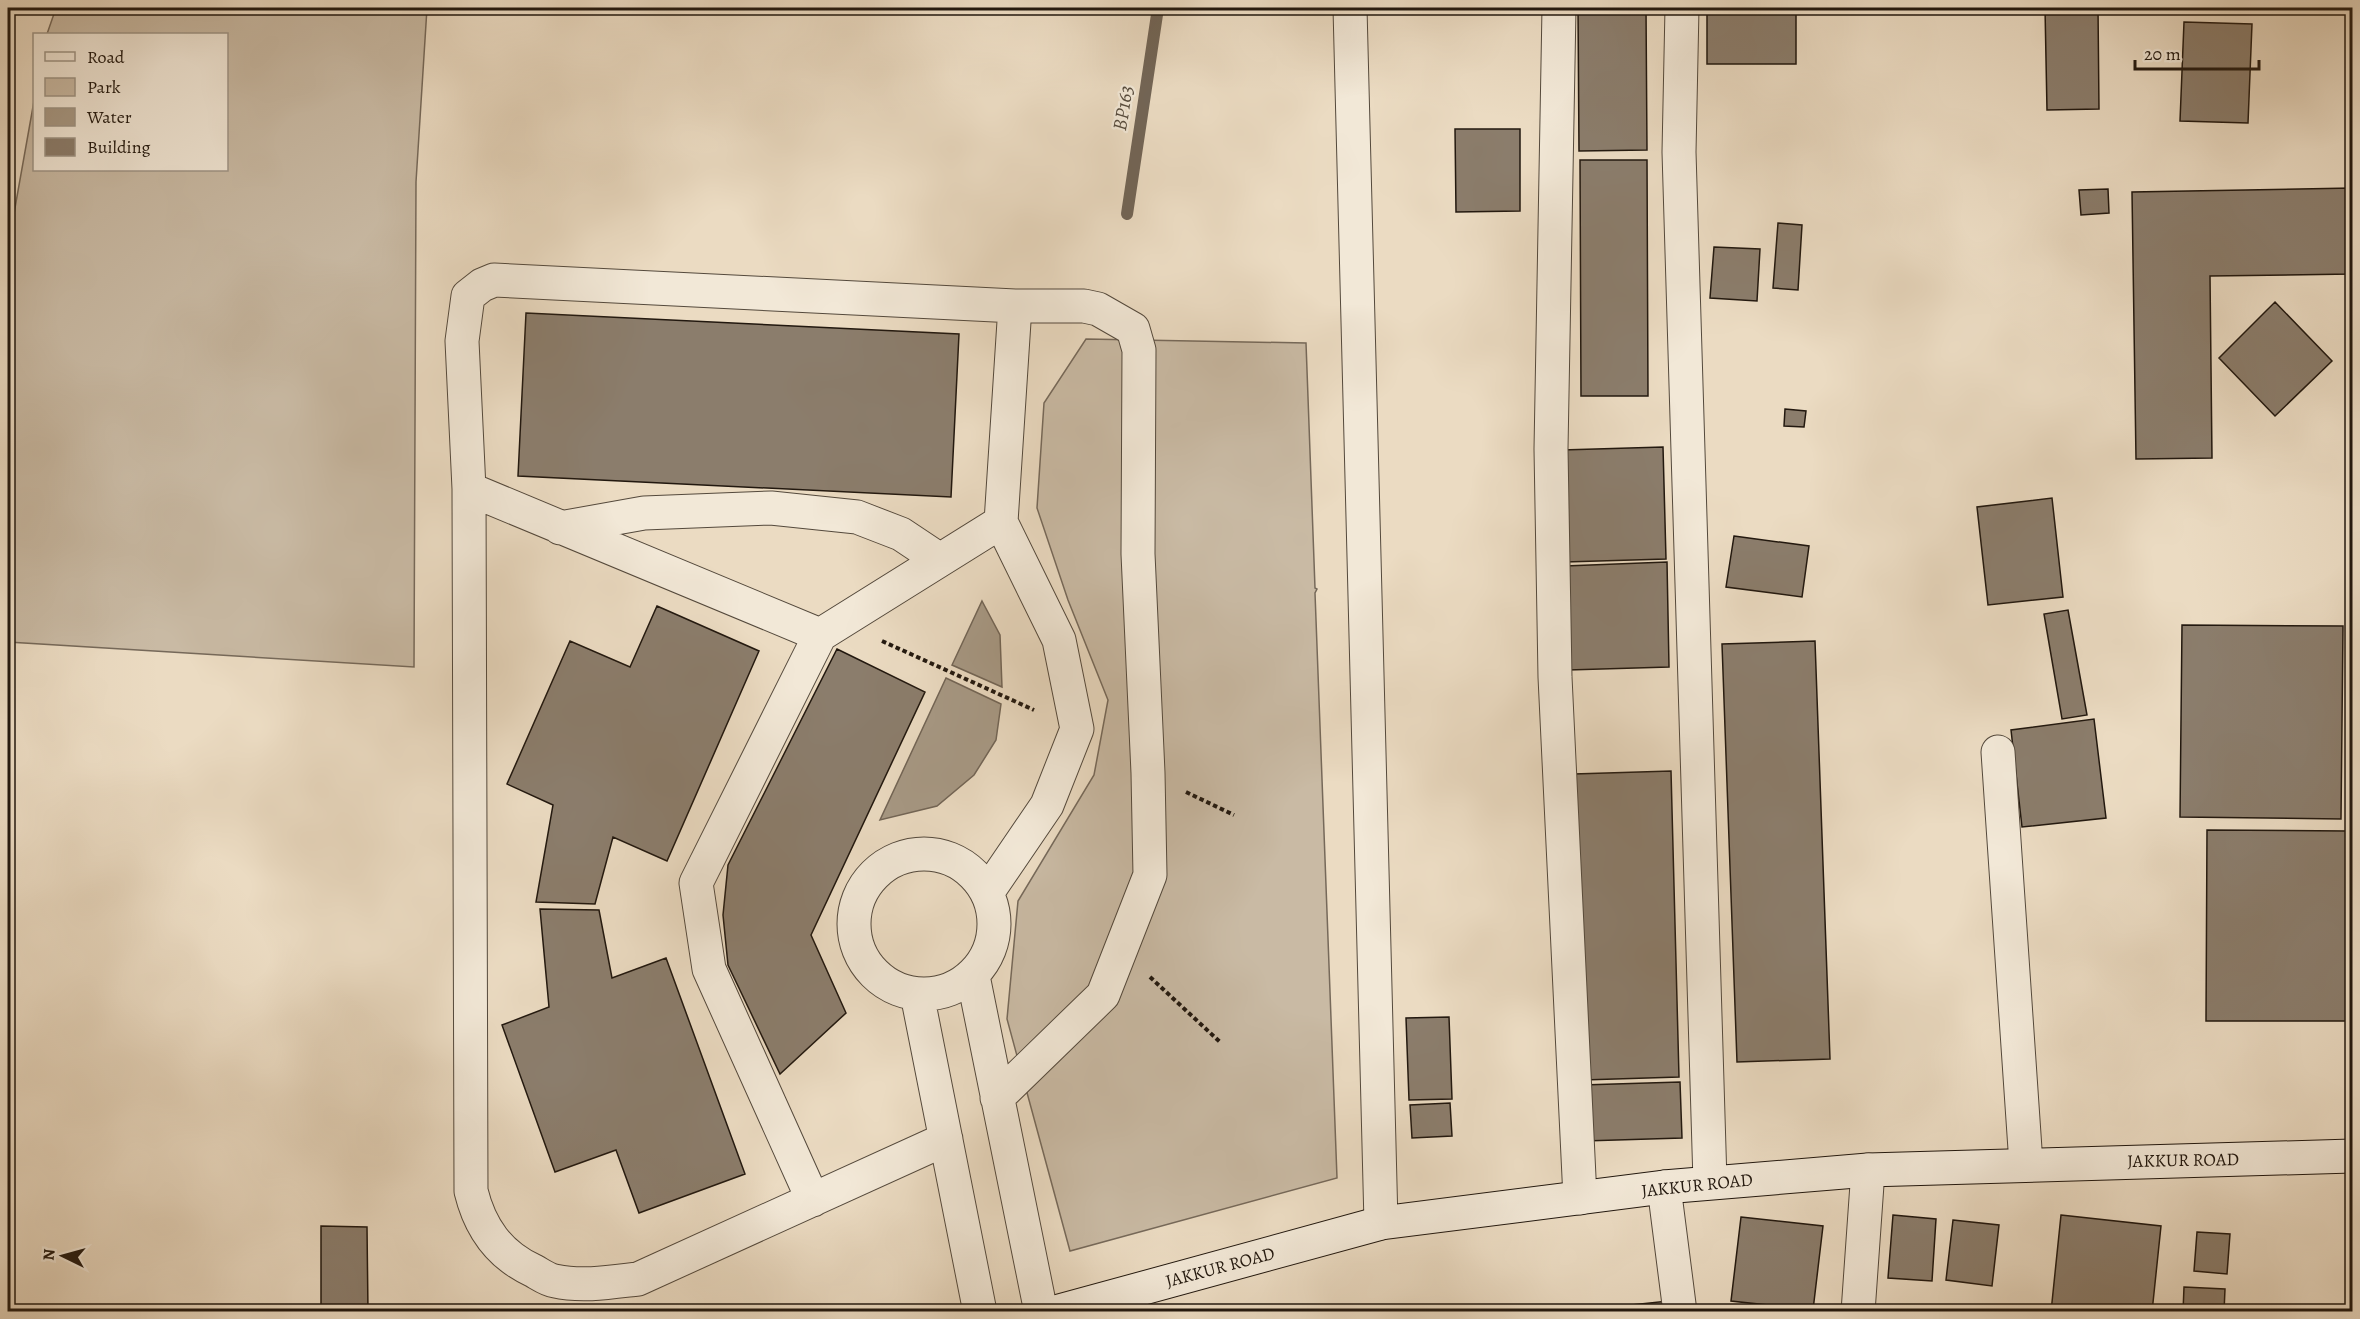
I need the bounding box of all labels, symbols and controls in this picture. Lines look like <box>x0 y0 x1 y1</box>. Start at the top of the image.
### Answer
legend <box>33 33 228 171</box>
scale bar <box>2135 33 2260 71</box>
text: 20 m <box>2144 42 2181 66</box>
text: Road <box>87 45 125 69</box>
text: Park <box>87 75 121 99</box>
water label: BP163 <box>1106 83 1140 133</box>
text: Water <box>86 105 132 129</box>
text: Building <box>87 135 151 159</box>
street label: JAKKUR ROAD <box>2127 1147 2239 1173</box>
street label: JAKKUR ROAD <box>1640 1167 1754 1203</box>
north arrow <box>33 1226 93 1286</box>
street label: JAKKUR ROAD <box>1163 1241 1277 1293</box>
text: N <box>38 1248 61 1262</box>

